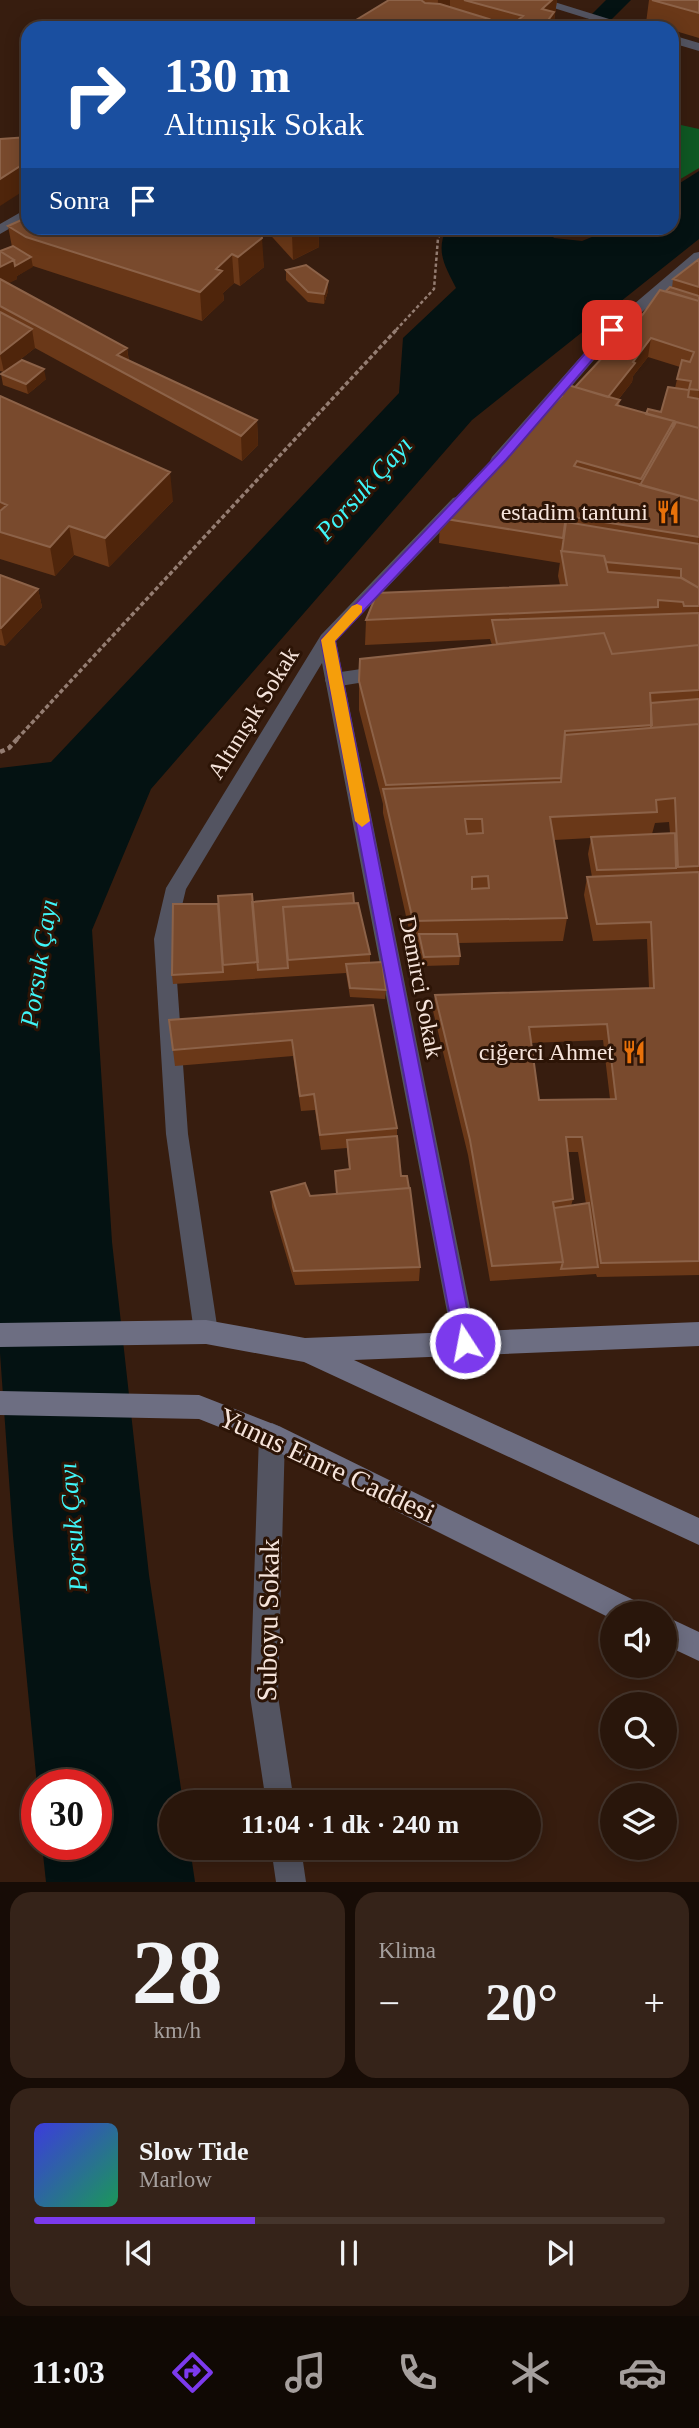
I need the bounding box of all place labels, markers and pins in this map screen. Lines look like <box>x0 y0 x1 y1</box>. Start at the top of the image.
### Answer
pin <box>582 300 642 360</box>
restaurant icon: estadim tantuni <box>654 498 682 526</box>
place label: estadim tantuni <box>501 499 648 525</box>
restaurant icon: ciğerci Ahmet <box>620 1038 648 1066</box>
place label: ciğerci Ahmet <box>479 1039 614 1065</box>

